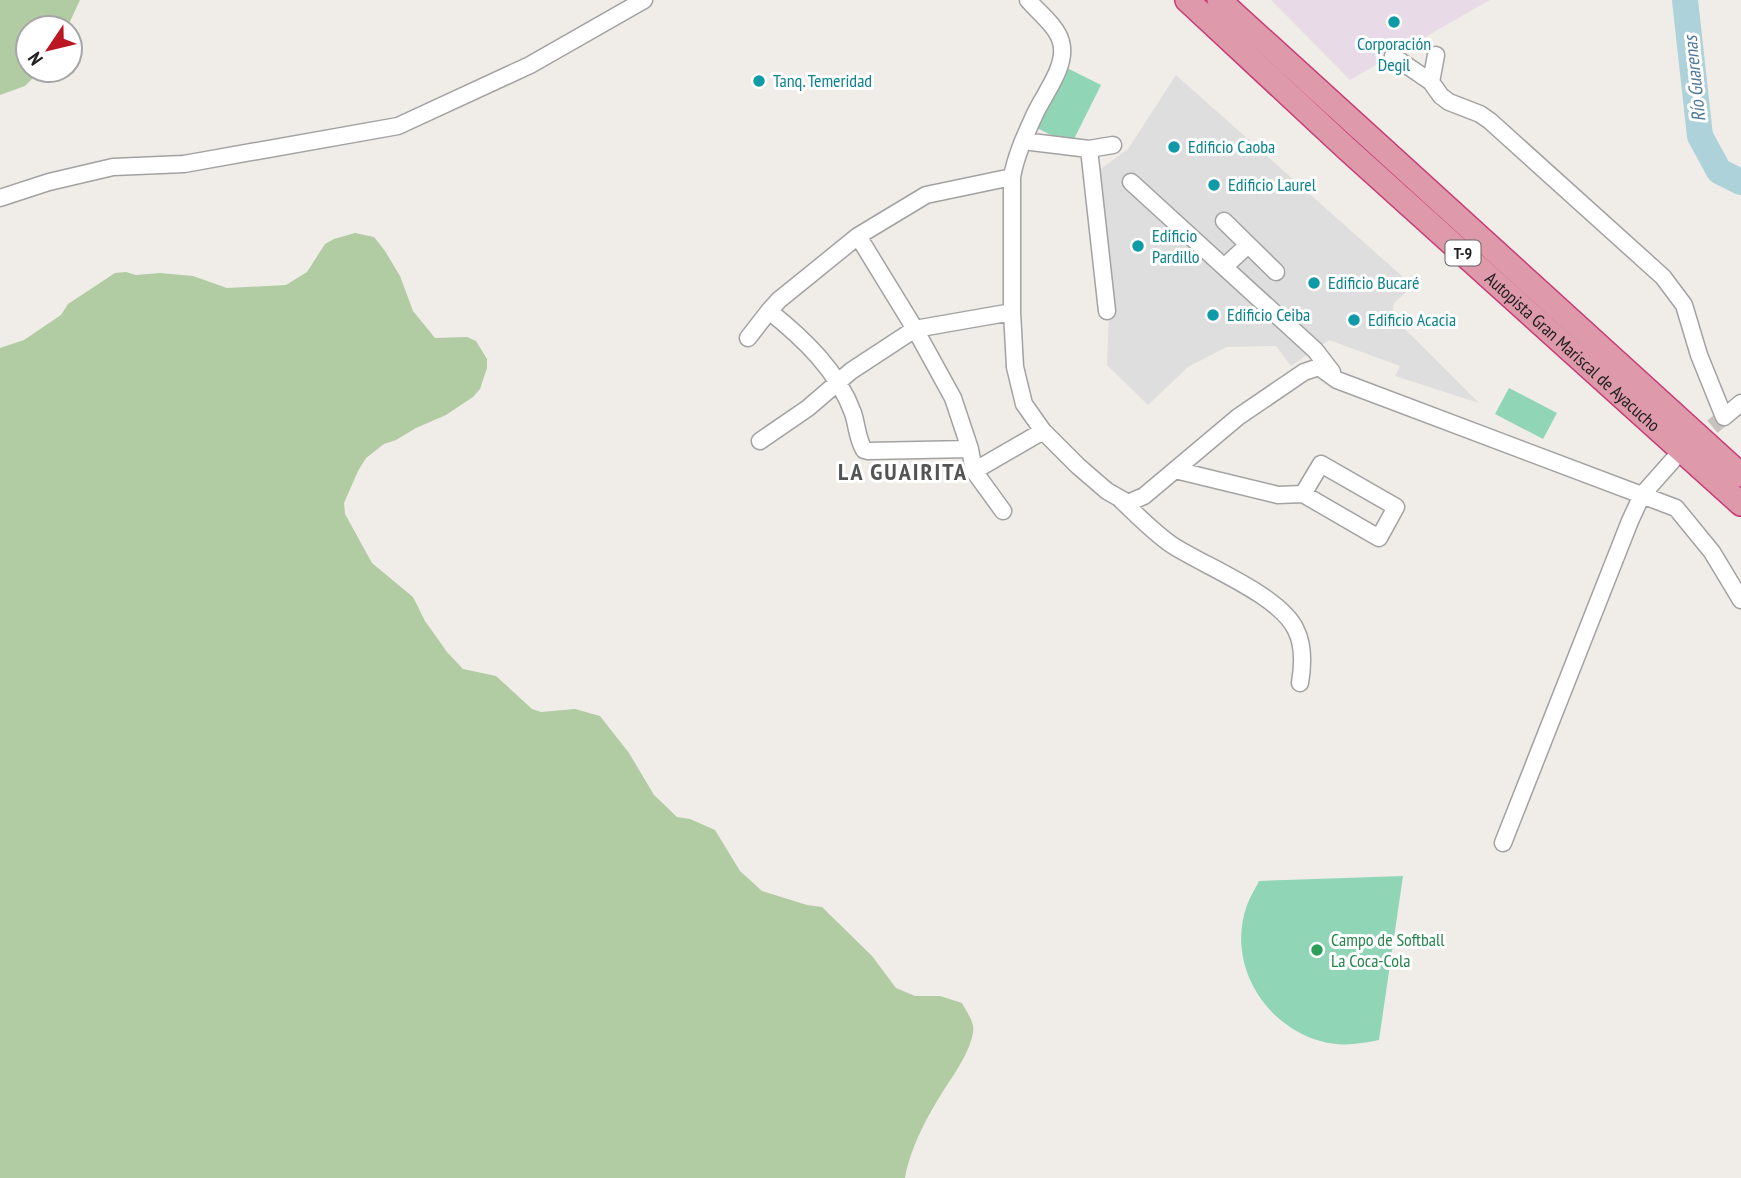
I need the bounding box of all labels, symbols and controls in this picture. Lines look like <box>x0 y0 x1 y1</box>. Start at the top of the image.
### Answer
north arrow <box>14 14 84 84</box>
marker: Corporación Degil <box>1386 14 1402 30</box>
place label: Corporación Degil <box>1357 32 1431 76</box>
water label: Río Guarenas <box>1677 33 1710 123</box>
text: N <box>22 48 48 70</box>
place label: Tanq. Temeridad <box>773 69 872 92</box>
marker: Tanq. Temeridad <box>751 73 767 89</box>
place label: Edificio Caoba <box>1188 135 1275 158</box>
marker: Edificio Caoba <box>1166 139 1182 155</box>
place label: Edificio Laurel <box>1228 173 1317 196</box>
marker: Edificio Laurel <box>1206 177 1222 193</box>
place label: Edificio Pardillo <box>1152 224 1200 268</box>
marker: Edificio Pardillo <box>1130 238 1146 254</box>
road number: T-9 <box>1446 241 1480 266</box>
street label: Autopista Gran Mariscal de Ayacucho <box>1480 267 1665 437</box>
place label: Edificio Bucaré <box>1328 271 1419 294</box>
marker: Edificio Bucaré <box>1306 275 1322 291</box>
place label: Edificio Ceiba <box>1227 303 1310 326</box>
marker: Edificio Ceiba <box>1205 307 1221 323</box>
place label: Edificio Acacia <box>1368 308 1456 331</box>
marker: Edificio Acacia <box>1346 312 1362 328</box>
district label: LA GUAIRITA <box>838 456 968 487</box>
place label: Campo de Softball La Coca-Cola <box>1331 928 1445 972</box>
marker: Campo de Softball La Coca-Cola <box>1309 942 1325 958</box>

